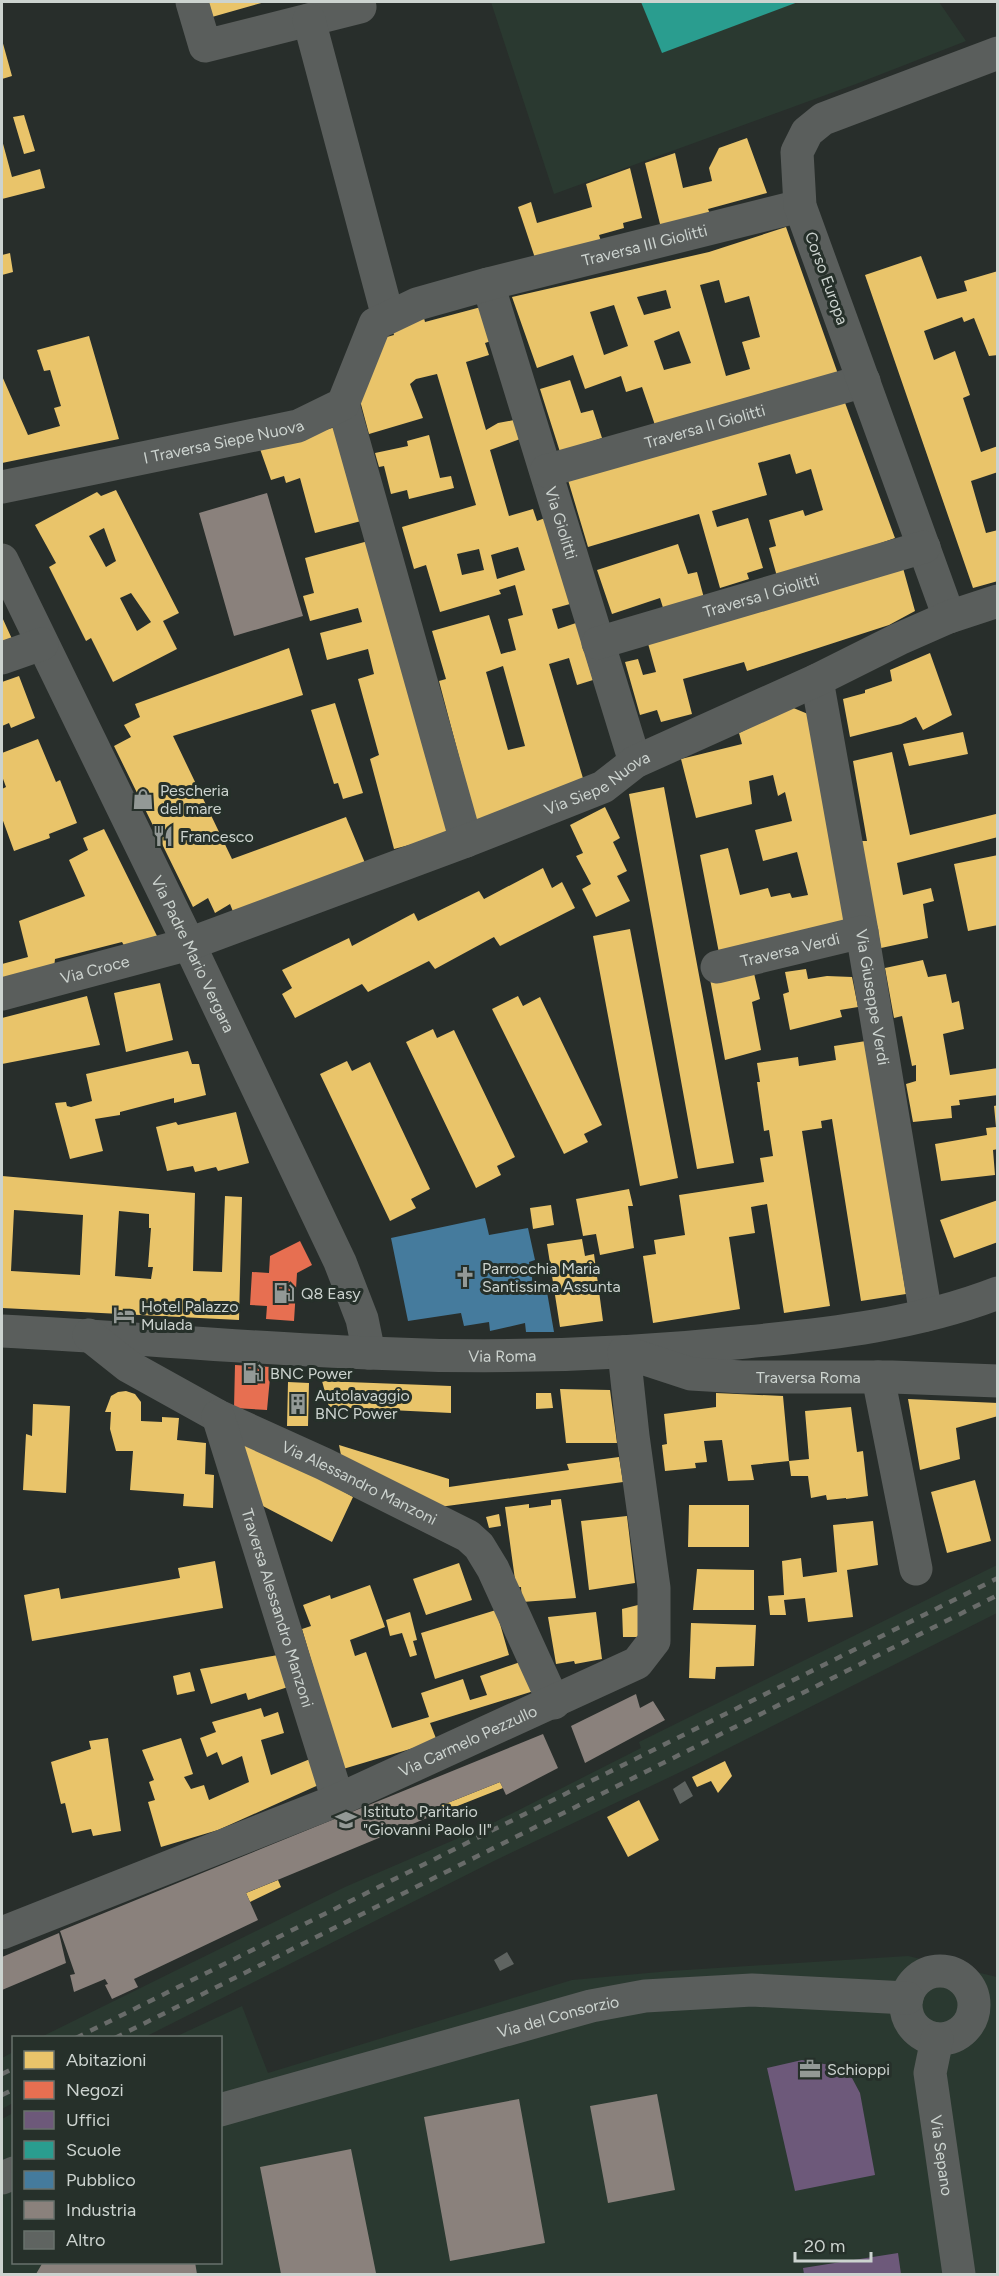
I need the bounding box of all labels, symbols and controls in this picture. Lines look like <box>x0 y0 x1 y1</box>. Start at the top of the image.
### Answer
street label: Traversa III Giolitti <box>580 221 709 270</box>
street label: Corso Europa <box>801 229 852 327</box>
street label: Traversa II Giolitti <box>642 400 767 453</box>
street label: I Traversa Siepe Nuova <box>142 416 307 468</box>
street label: Via Giolitti <box>541 484 581 562</box>
street label: Traversa I Giolitti <box>701 569 821 622</box>
street label: Via Siepe Nuova <box>542 748 653 819</box>
place label: Pescheria del mare <box>160 781 229 818</box>
shop icon: Pescheria del mare <box>131 787 155 811</box>
restaurant icon: Francesco <box>151 824 175 848</box>
place label: Francesco <box>180 827 254 846</box>
street label: Via Padre Mario Vergara <box>147 873 239 1036</box>
street label: Via Giuseppe Verdi <box>852 928 893 1066</box>
street label: Traversa Verdi <box>739 929 841 971</box>
street label: Via Croce <box>58 951 132 988</box>
place label: Parrocchia Maria Santissima Assunta <box>482 1259 621 1296</box>
church icon: Parrocchia Maria Santissima Assunta <box>453 1265 477 1289</box>
fuel station icon: Q8 Easy <box>272 1281 296 1305</box>
place label: Q8 Easy <box>301 1284 361 1303</box>
place label: Hotel Palazzo Mulada <box>141 1297 238 1334</box>
hotel icon: Hotel Palazzo Mulada <box>112 1303 136 1327</box>
street label: Via Roma <box>468 1346 537 1366</box>
fuel station icon: BNC Power <box>241 1361 265 1385</box>
place label: BNC Power <box>270 1364 353 1383</box>
street label: Traversa Roma <box>756 1368 861 1387</box>
place label: Autolavaggio BNC Power <box>315 1386 410 1423</box>
building icon: Autolavaggio BNC Power <box>286 1392 310 1416</box>
street label: Via Alessandro Manzoni <box>278 1437 440 1529</box>
street label: Traversa Alessandro Manzoni <box>238 1506 317 1710</box>
street label: Via Carmelo Pezzullo <box>396 1701 540 1781</box>
place label: Istituto Paritario "Giovanni Paolo II" <box>363 1802 492 1839</box>
school or university icon: Istituto Paritario "Giovanni Paolo II" <box>334 1808 358 1832</box>
street label: Via del Consorzio <box>495 1992 621 2042</box>
legend <box>12 2036 222 2264</box>
text: Abitazioni <box>66 2049 147 2071</box>
office icon: Schioppi <box>798 2057 822 2081</box>
place label: Schioppi <box>827 2060 890 2079</box>
text: Negozi <box>66 2079 124 2101</box>
text: Uffici <box>66 2109 110 2131</box>
street label: Via Sepano <box>926 2114 957 2197</box>
text: Scuole <box>66 2139 121 2161</box>
text: Pubblico <box>66 2169 136 2191</box>
text: Industria <box>66 2199 136 2221</box>
scale bar <box>795 2225 872 2263</box>
text: Altro <box>66 2229 105 2251</box>
text: 20 m <box>804 2235 845 2257</box>

